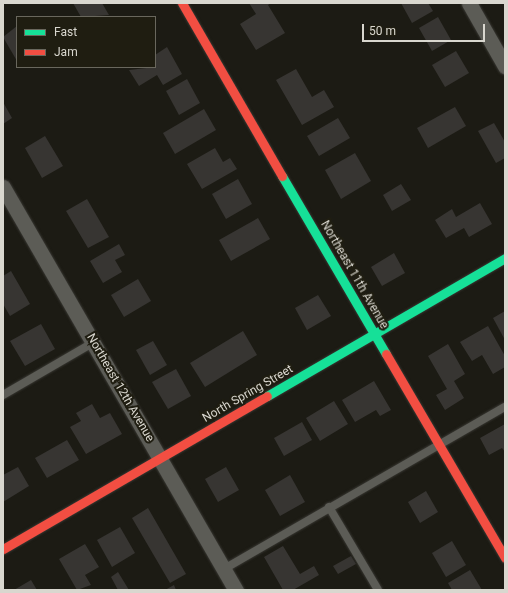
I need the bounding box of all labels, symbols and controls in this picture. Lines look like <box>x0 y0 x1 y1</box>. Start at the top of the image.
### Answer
legend <box>16 16 156 68</box>
scale bar <box>364 16 487 42</box>
text: 50 m <box>369 24 396 38</box>
text: Fast <box>54 25 77 39</box>
text: Jam <box>54 45 78 59</box>
street label: Northeast 11th Avenue <box>317 218 391 332</box>
street label: Northeast 12th Avenue <box>83 331 157 445</box>
street label: North Spring Street <box>200 362 296 426</box>

